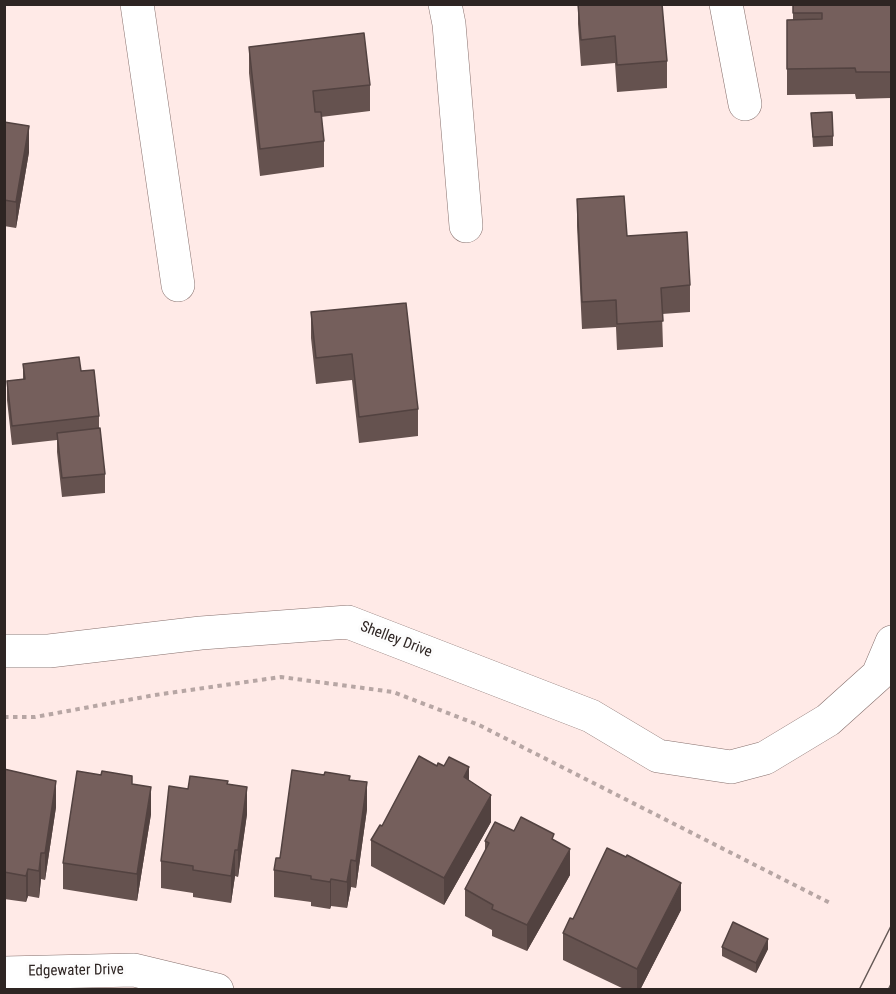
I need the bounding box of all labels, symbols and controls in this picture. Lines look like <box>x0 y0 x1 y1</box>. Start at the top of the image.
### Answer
street label: Shelley Drive <box>358 618 434 662</box>
street label: Edgewater Drive <box>28 961 124 981</box>

